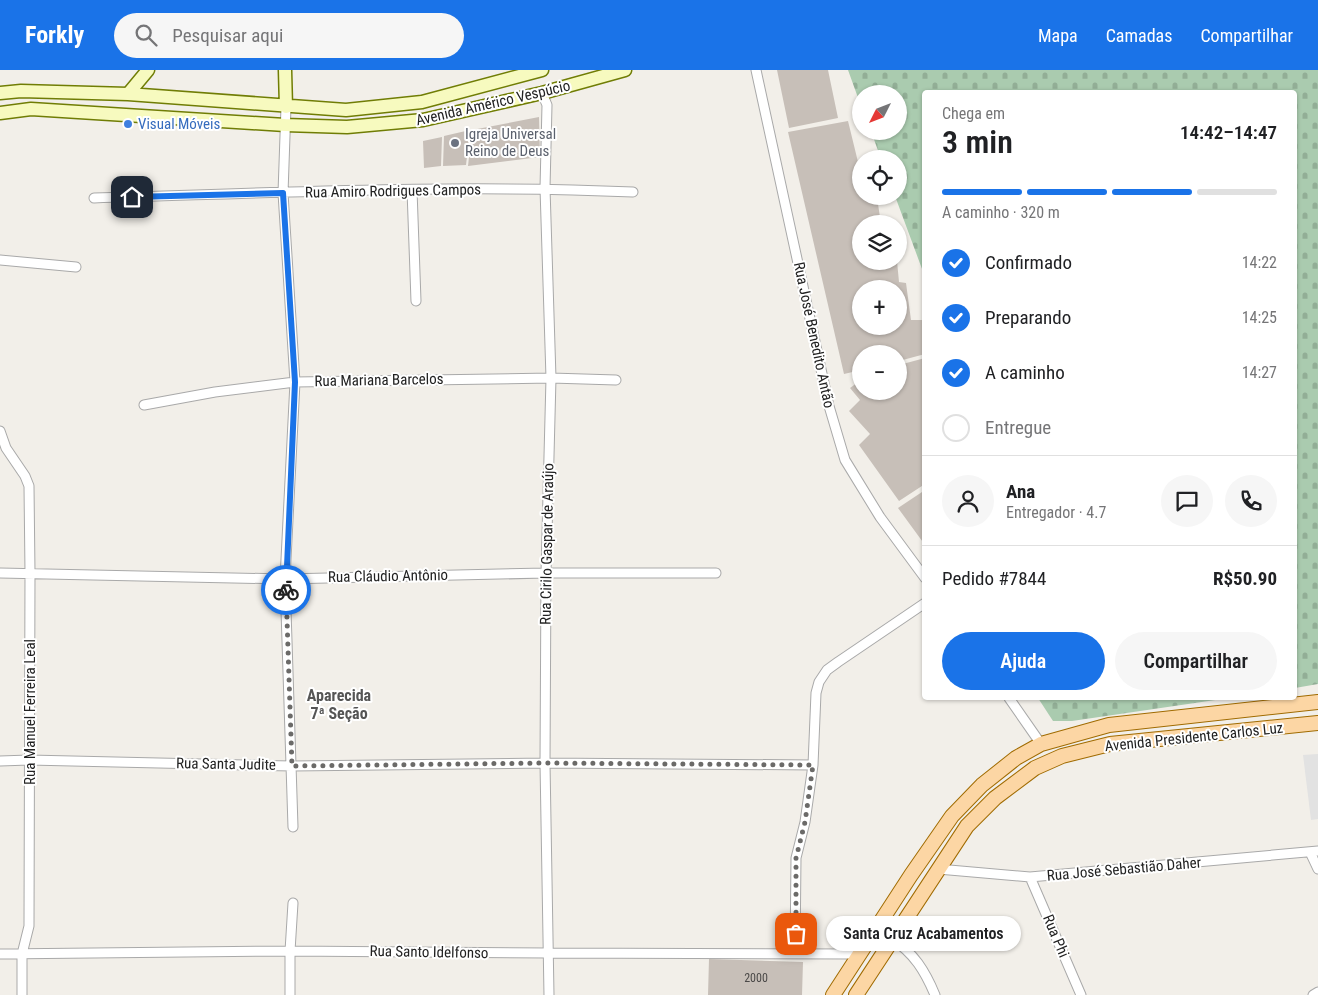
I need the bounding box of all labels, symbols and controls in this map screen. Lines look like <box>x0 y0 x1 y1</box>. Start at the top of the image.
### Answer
search box <box>114 13 464 58</box>
text: Forkly <box>25 21 84 49</box>
icon: search <box>132 21 160 49</box>
text: Pesquisar aqui <box>172 24 283 47</box>
text: Mapa <box>1038 25 1078 46</box>
text: Camadas <box>1106 25 1172 46</box>
text: Compartilhar <box>1200 25 1293 46</box>
street label: Avenida Américo Vespúcio <box>414 76 572 130</box>
north arrow <box>852 85 908 140</box>
map controls <box>852 85 907 400</box>
text: Chega em <box>942 104 1005 123</box>
place label: Visual Móveis <box>138 115 221 133</box>
marker: Visual Móveis <box>122 118 134 130</box>
text: 14:42–14:47 <box>1180 121 1277 144</box>
text: 3 min <box>942 123 1013 161</box>
place label: Igreja Universal Reino de Deus <box>465 125 556 160</box>
marker: Igreja Universal Reino de Deus <box>449 137 461 149</box>
button: locate <box>852 150 907 205</box>
pin <box>111 176 153 218</box>
street label: Rua Amiro Rodrigues Campos <box>305 180 481 202</box>
icon: home <box>118 183 146 211</box>
text: A caminho · 320 m <box>942 203 1060 222</box>
button: layers <box>852 215 907 270</box>
icon: check <box>942 249 970 277</box>
text: Confirmado <box>985 251 1072 274</box>
text: 14:22 <box>1242 253 1277 272</box>
street label: Rua José Benedito Antão <box>790 260 838 410</box>
button: + <box>852 280 907 335</box>
icon: check <box>942 304 970 332</box>
text: Preparando <box>985 306 1071 329</box>
text: 14:25 <box>1242 308 1277 327</box>
button: − <box>852 345 907 400</box>
icon: check <box>942 359 970 387</box>
text: A caminho <box>985 361 1065 384</box>
text: 14:27 <box>1242 363 1277 382</box>
street label: Rua Mariana Barcelos <box>314 370 444 390</box>
text: Entregue <box>985 416 1051 439</box>
street label: Rua Cirilo Gaspar de Araújo <box>537 463 557 625</box>
button: person <box>942 475 994 527</box>
button: chat <box>1161 475 1213 527</box>
button: phone <box>1225 475 1277 527</box>
text: Ana <box>1006 480 1035 503</box>
text: Entregador · 4.7 <box>1006 503 1106 522</box>
courier <box>261 565 311 615</box>
street label: Rua Cláudio Antônio <box>328 566 448 586</box>
text: Pedido #7844 <box>942 567 1046 590</box>
text: R$50.90 <box>1213 567 1277 590</box>
icon: bike <box>272 576 300 604</box>
button: Ajuda <box>942 632 1105 690</box>
button: Compartilhar <box>1115 632 1277 690</box>
street label: Rua Manuel Ferreira Leal <box>21 639 39 785</box>
district label: Aparecida 7ª Seção <box>307 686 372 723</box>
street label: Avenida Presidente Carlos Luz <box>1104 719 1284 755</box>
street label: Rua Santa Judite <box>176 754 276 774</box>
street label: Rua José Sebastião Daher <box>1046 853 1202 885</box>
street label: Rua Phi <box>1039 912 1073 960</box>
pin <box>775 913 817 955</box>
callout: Santa Cruz Acabamentos <box>826 916 1021 952</box>
icon: bag <box>782 920 810 948</box>
text: Santa Cruz Acabamentos <box>843 924 1004 943</box>
street label: Rua Santo Idelfonso <box>369 942 489 962</box>
house number: 2000 <box>744 971 768 985</box>

